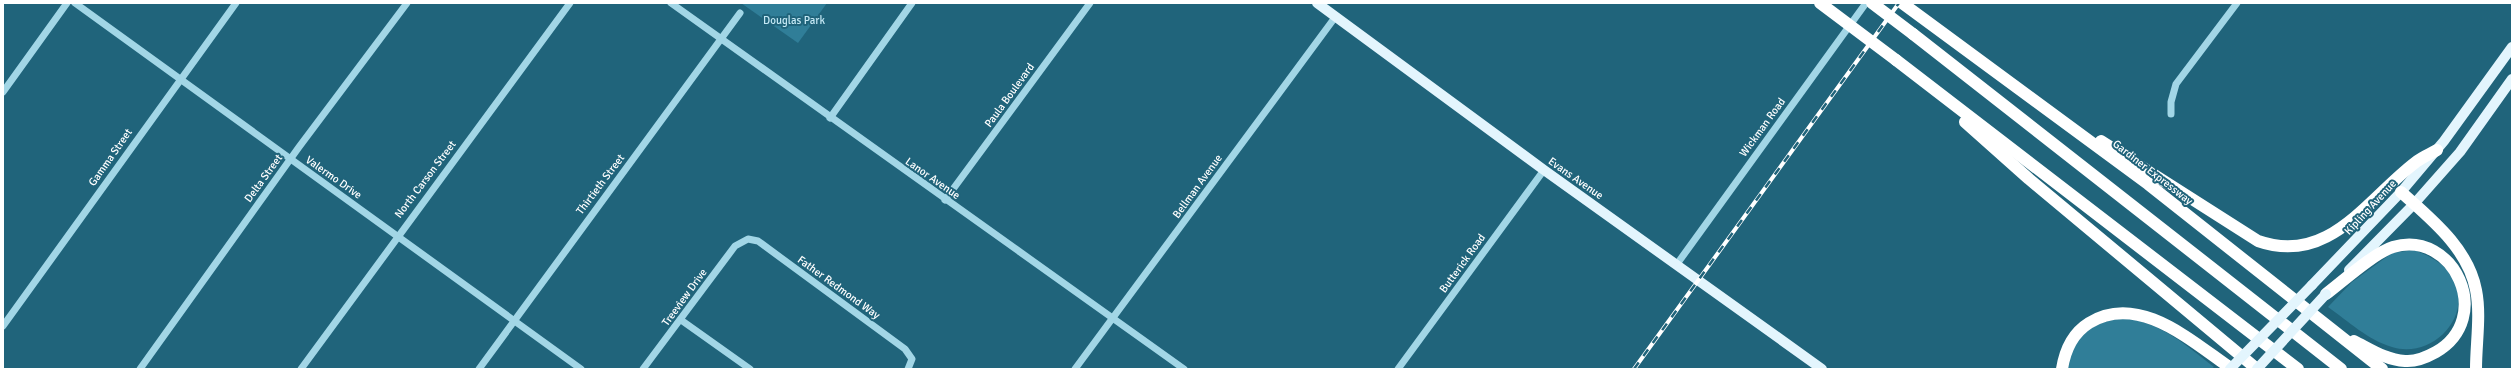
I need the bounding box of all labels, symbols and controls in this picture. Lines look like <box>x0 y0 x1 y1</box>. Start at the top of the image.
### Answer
park label: Douglas Park <box>763 14 825 27</box>
street label: Paula Boulevard <box>982 61 1037 130</box>
street label: Wickman Road <box>1737 95 1788 159</box>
street label: Gamma Street <box>86 126 135 188</box>
street label: Gardiner Expressway <box>2110 137 2196 208</box>
street label: North Carson Street <box>392 138 459 221</box>
street label: Delta Street <box>242 152 285 205</box>
street label: Thirtieth Street <box>574 152 627 217</box>
street label: Bellman Avenue <box>1170 152 1225 221</box>
street label: Valermo Drive <box>303 153 364 202</box>
street label: Lanor Avenue <box>903 155 963 202</box>
street label: Evans Avenue <box>1546 155 1606 202</box>
street label: Kipling Avenue <box>2342 177 2399 237</box>
street label: Butterick Road <box>1437 231 1488 295</box>
street label: Father Redmond Way <box>795 253 883 322</box>
street label: Treeview Drive <box>659 266 710 329</box>

